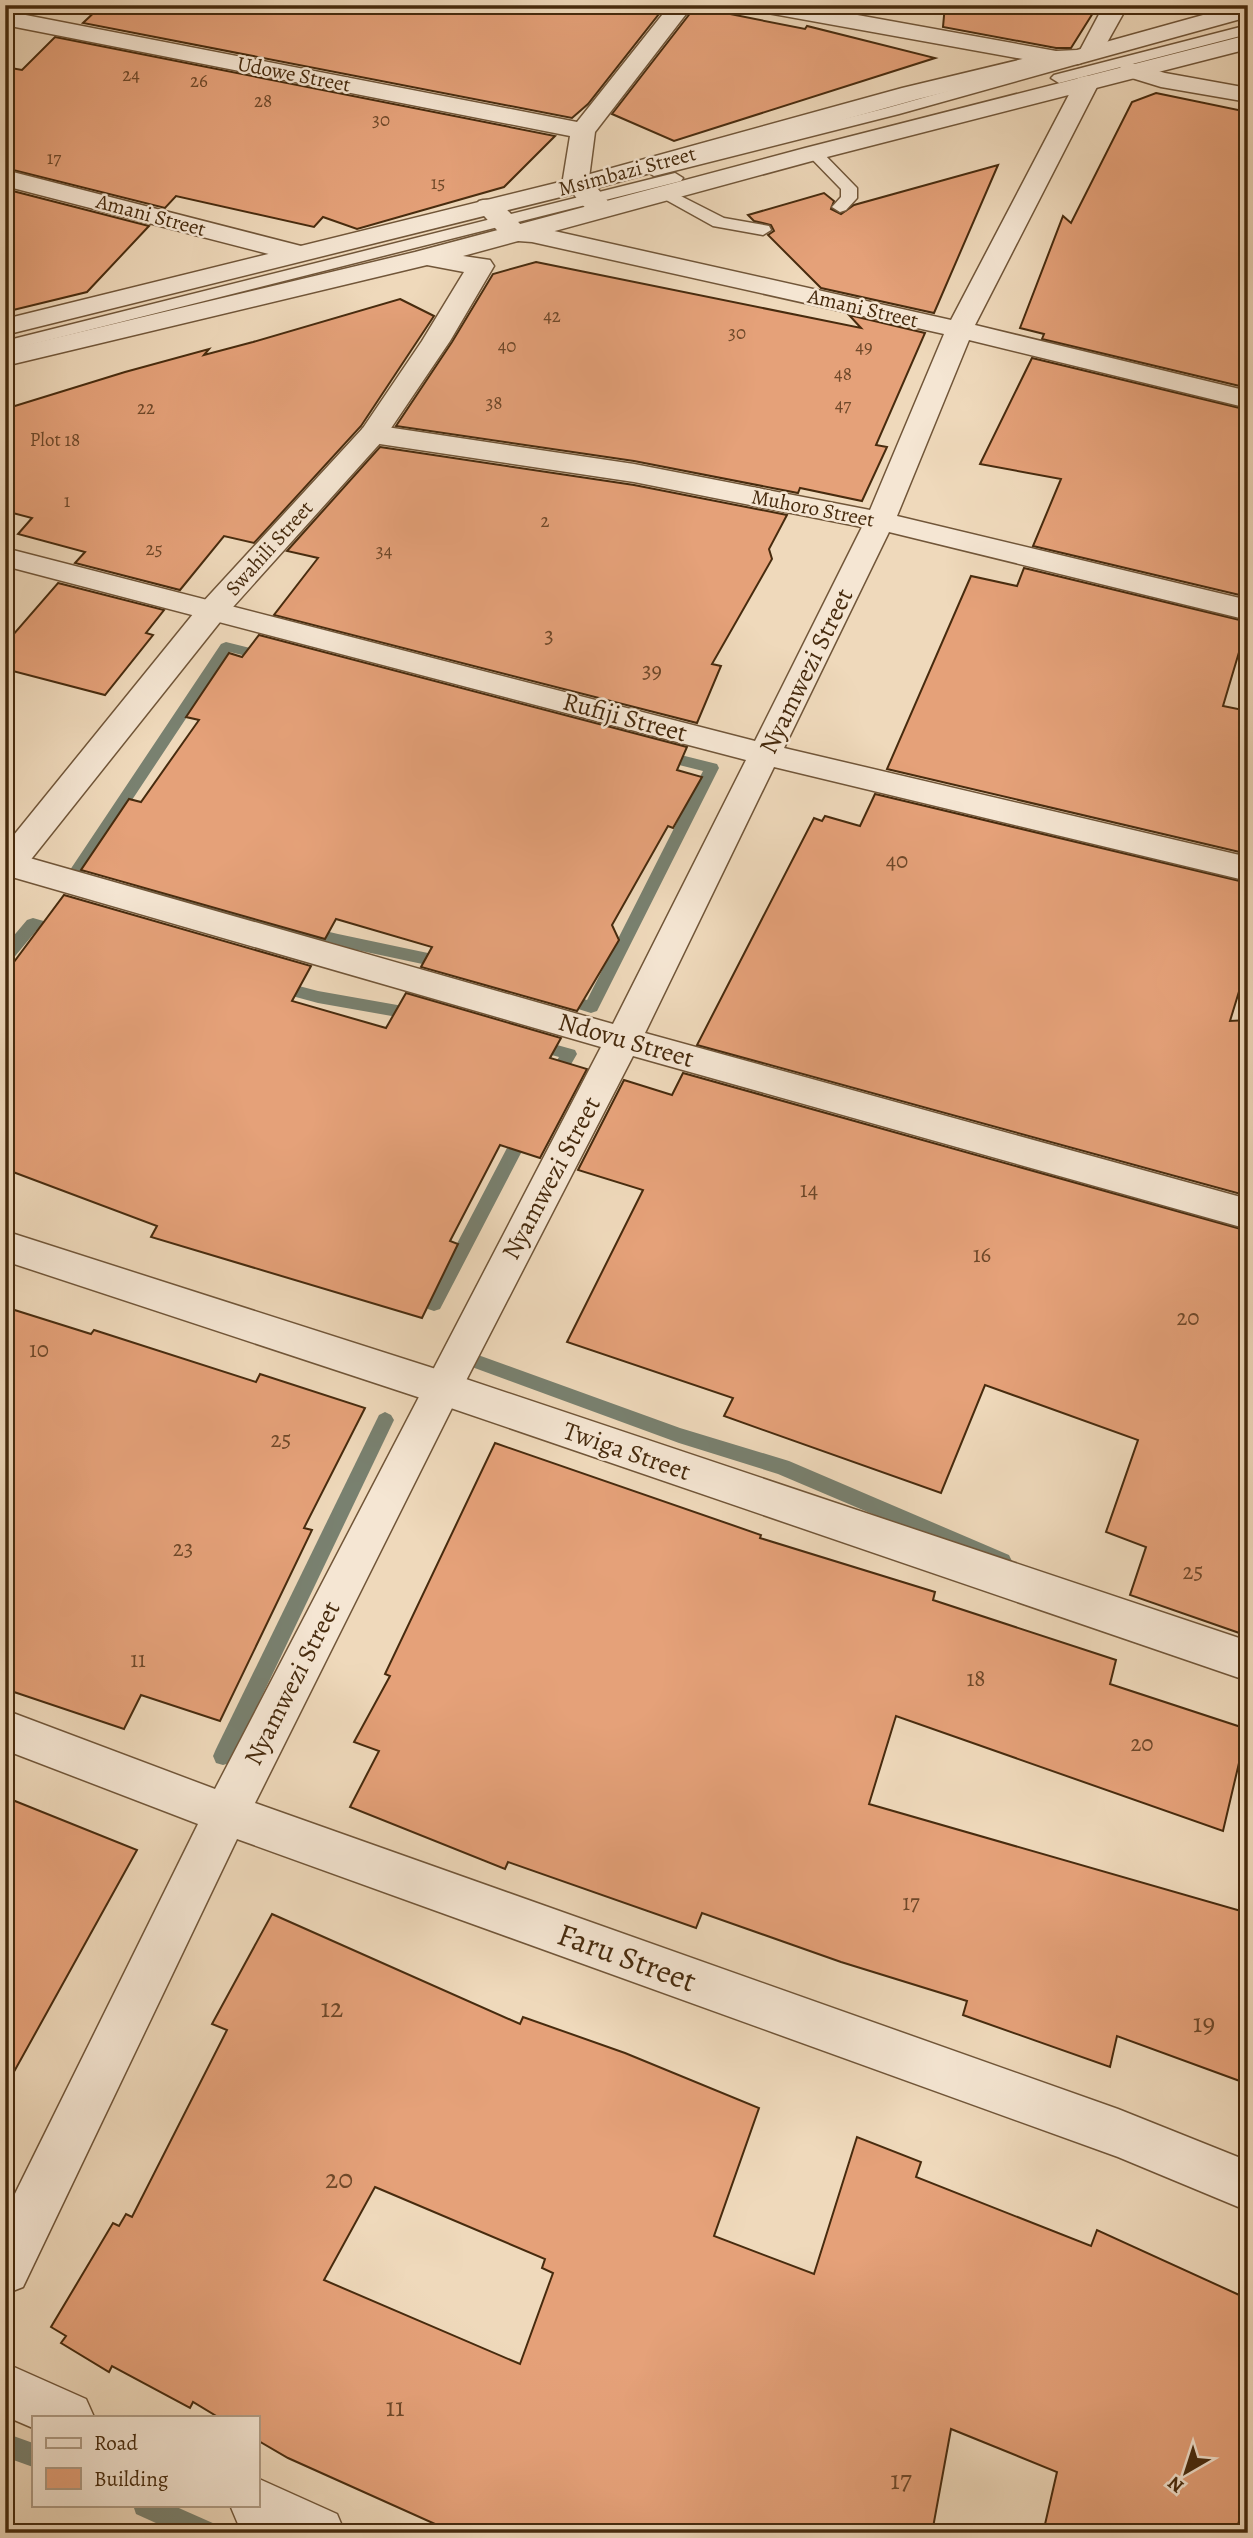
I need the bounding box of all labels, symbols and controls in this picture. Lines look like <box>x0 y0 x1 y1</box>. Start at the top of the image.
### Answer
street label: Udowe Street <box>235 49 353 99</box>
house number: 24 <box>122 62 140 88</box>
house number: 26 <box>190 68 208 94</box>
house number: 28 <box>254 88 272 114</box>
house number: 30 <box>372 107 390 133</box>
street label: Msimbazi Street <box>555 139 699 203</box>
house number: 17 <box>47 145 61 171</box>
house number: 15 <box>431 170 445 196</box>
street label: Amani Street <box>92 187 209 243</box>
street label: Amani Street <box>804 281 921 334</box>
house number: 42 <box>543 303 561 329</box>
house number: 30 <box>728 320 746 346</box>
house number: 40 <box>498 333 516 359</box>
house number: 49 <box>855 334 873 360</box>
house number: 48 <box>834 361 852 387</box>
house number: 38 <box>485 390 503 416</box>
house number: 47 <box>835 392 851 418</box>
house number: 22 <box>137 395 155 421</box>
house number: Plot 18 <box>30 427 80 453</box>
street label: Muhoro Street <box>749 482 877 534</box>
house number: 1 <box>64 488 71 514</box>
street label: Swahili Street <box>219 494 319 602</box>
house number: 2 <box>540 508 550 534</box>
house number: 25 <box>145 536 163 562</box>
house number: 34 <box>376 538 393 564</box>
street label: Nyamwezi Street <box>751 582 861 760</box>
house number: 3 <box>544 620 554 651</box>
house number: 39 <box>642 655 662 686</box>
street label: Rufiji Street <box>559 684 691 750</box>
house number: 40 <box>886 845 908 876</box>
street label: Ndovu Street <box>554 1004 698 1076</box>
street label: Nyamwezi Street <box>493 1090 609 1266</box>
house number: 14 <box>800 1174 818 1205</box>
house number: 16 <box>973 1239 991 1270</box>
house number: 20 <box>1176 1302 1200 1333</box>
house number: 10 <box>29 1334 49 1365</box>
street label: Twiga Street <box>559 1413 696 1489</box>
house number: 25 <box>271 1424 291 1455</box>
house number: 23 <box>173 1533 193 1564</box>
house number: 25 <box>1183 1556 1203 1587</box>
street label: Nyamwezi Street <box>235 1594 349 1771</box>
house number: 11 <box>130 1644 146 1675</box>
house number: 18 <box>966 1663 986 1694</box>
house number: 20 <box>1130 1728 1154 1759</box>
house number: 17 <box>902 1887 920 1918</box>
street label: Faru Street <box>552 1912 702 2002</box>
house number: 12 <box>321 1989 343 2027</box>
house number: 19 <box>1193 2004 1215 2042</box>
house number: 20 <box>325 2160 353 2198</box>
house number: 11 <box>385 2388 405 2426</box>
legend <box>32 2416 259 2506</box>
text: Road <box>94 2429 138 2457</box>
north arrow <box>1152 2436 1222 2506</box>
house number: 17 <box>890 2461 912 2499</box>
text: Building <box>94 2465 169 2493</box>
text: N <box>1162 2470 1189 2499</box>

